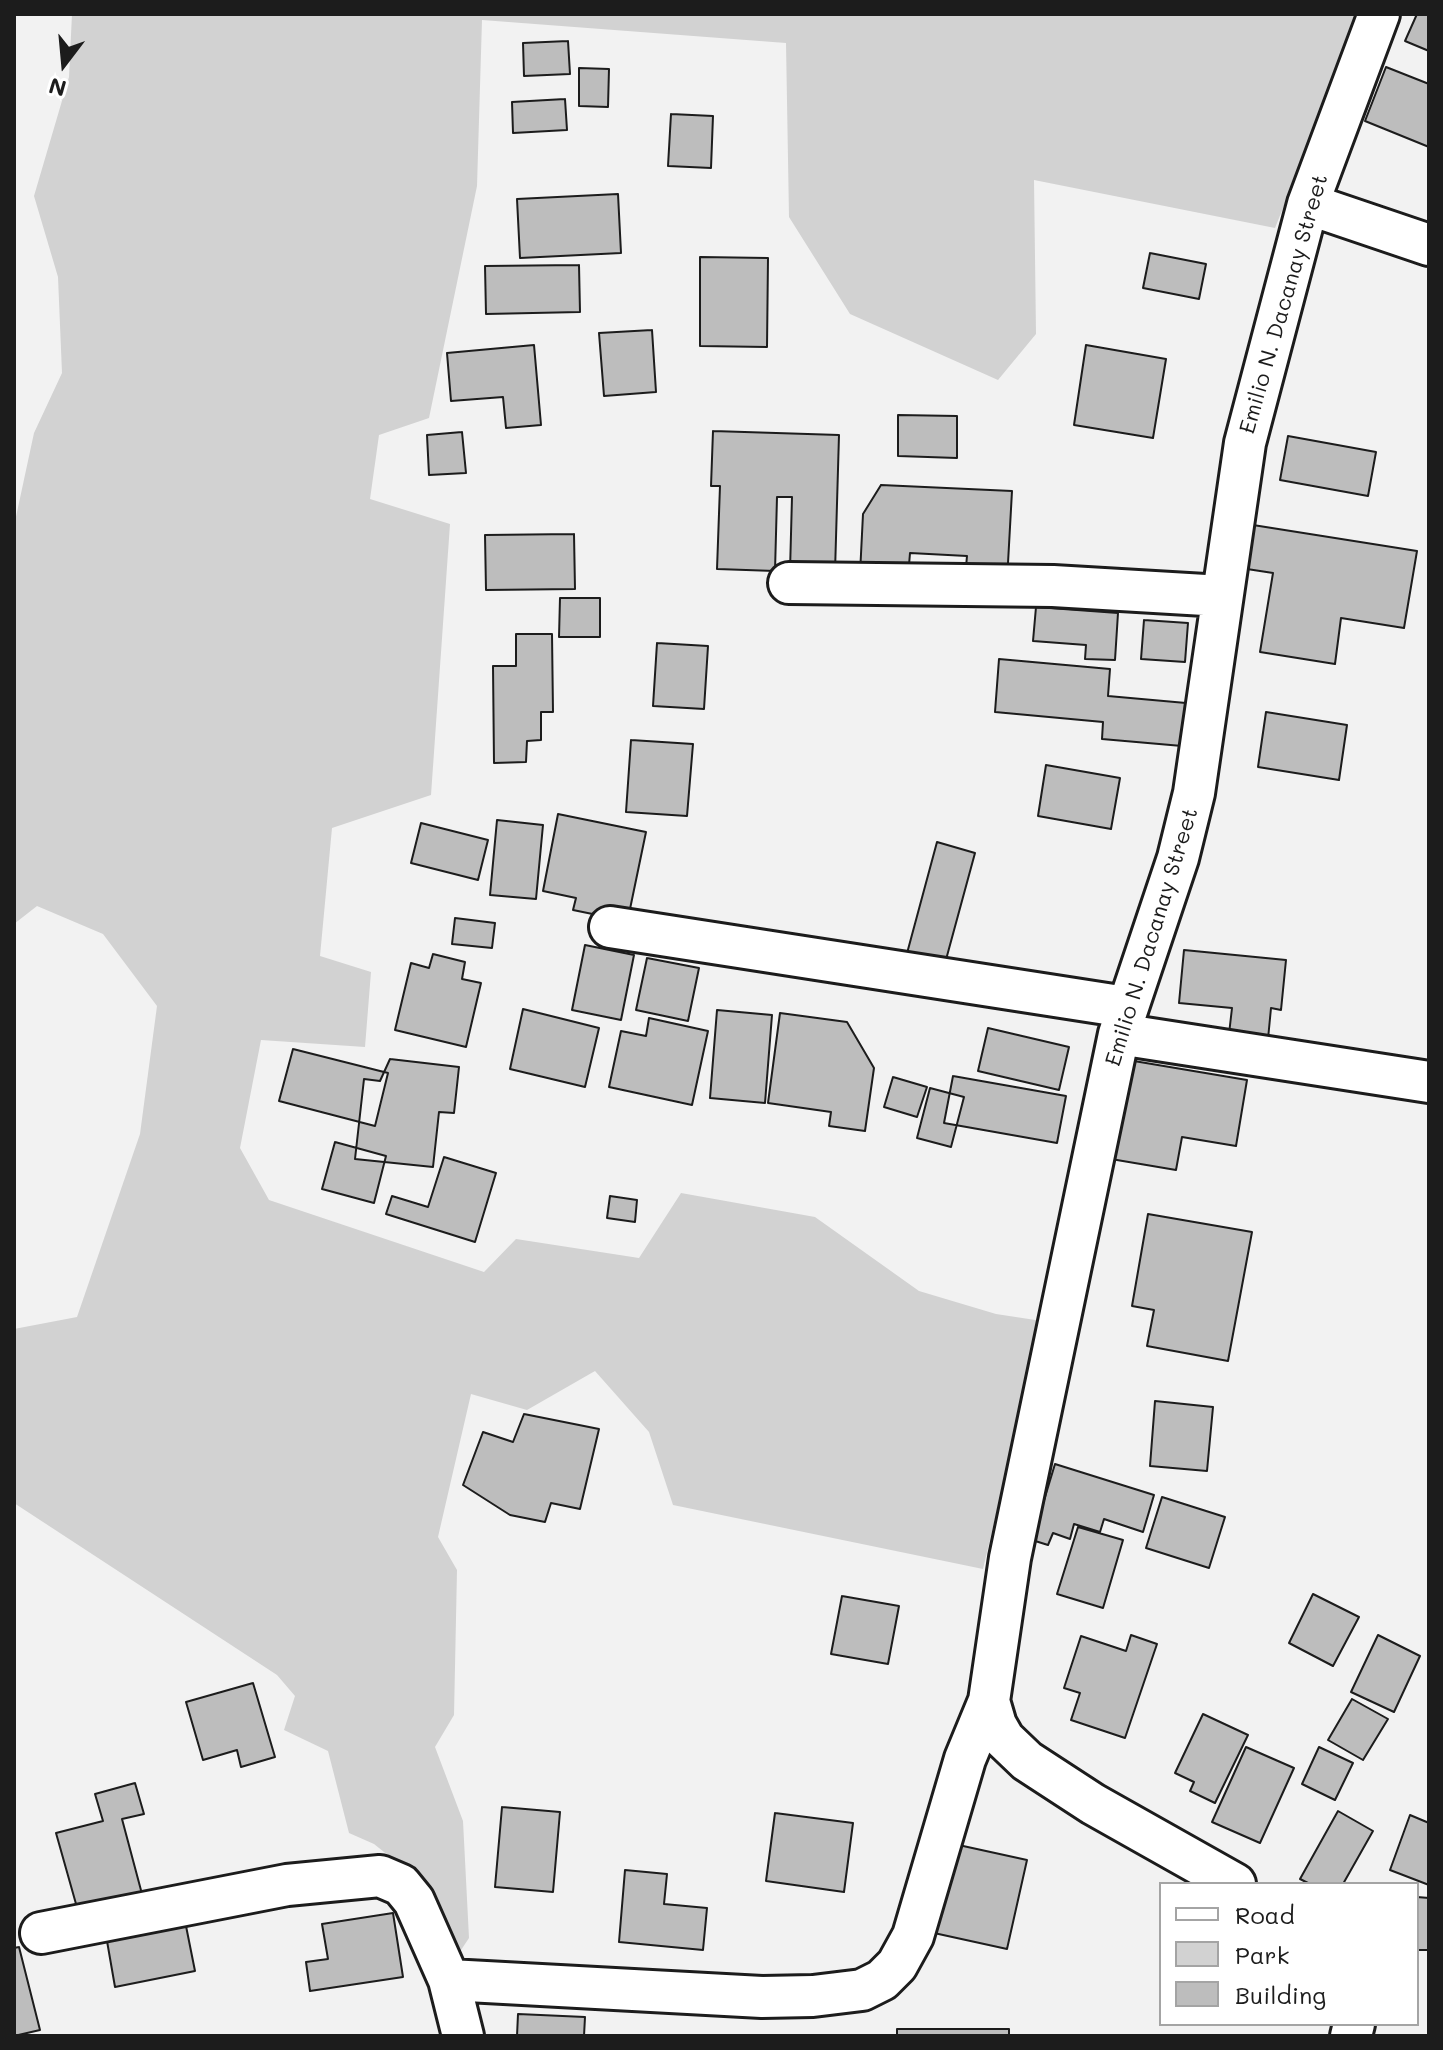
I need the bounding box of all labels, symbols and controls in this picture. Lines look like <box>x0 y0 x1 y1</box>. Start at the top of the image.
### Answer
north arrow <box>24 24 104 104</box>
text: N <box>45 71 69 104</box>
street label: Emilio N. Dacanay Street <box>1234 171 1334 437</box>
street label: Emilio N. Dacanay Street <box>1100 805 1204 1069</box>
legend <box>1159 1882 1419 2026</box>
text: Road <box>1235 1899 1295 1930</box>
text: Park <box>1235 1939 1289 1970</box>
text: Building <box>1235 1979 1326 2010</box>

